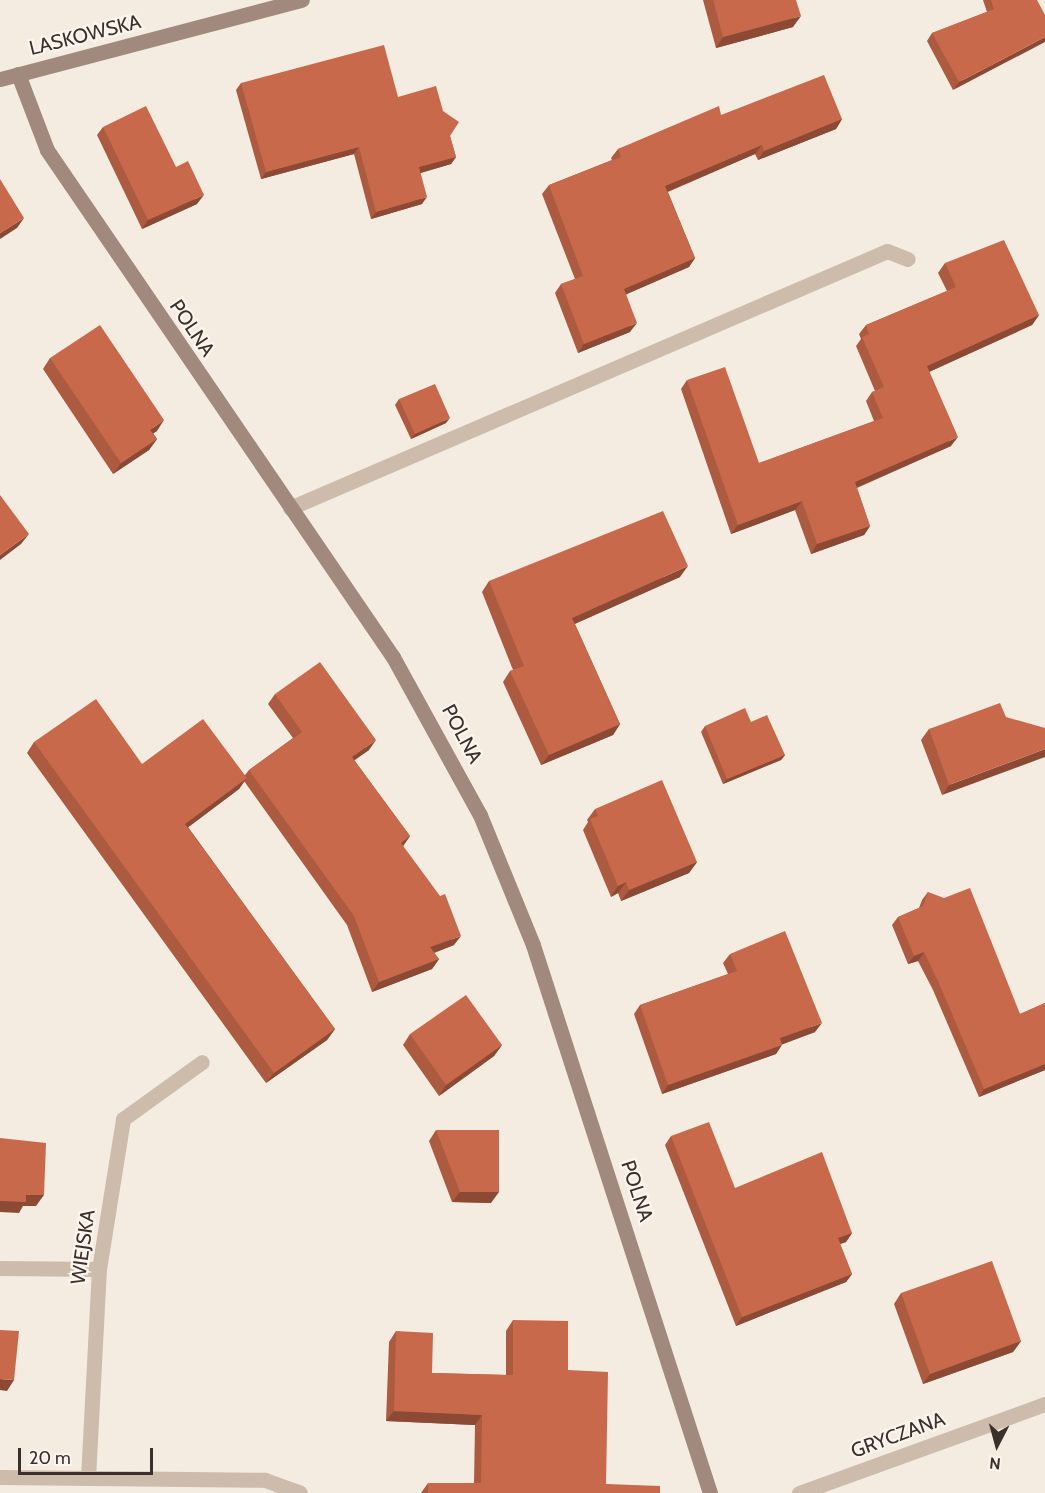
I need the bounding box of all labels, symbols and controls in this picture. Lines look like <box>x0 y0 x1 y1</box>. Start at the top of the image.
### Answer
street label: LASKOWSKA <box>27 10 143 60</box>
street label: POLNA <box>164 295 220 361</box>
street label: POLNA <box>437 700 487 768</box>
street label: POLNA <box>616 1157 658 1225</box>
street label: WIEJSKA <box>66 1208 100 1286</box>
street label: GRYCZANA <box>848 1407 948 1463</box>
north arrow <box>967 1415 1027 1475</box>
scale bar <box>21 1436 156 1474</box>
text: 20 m <box>29 1447 71 1469</box>
text: N <box>988 1453 1002 1473</box>

